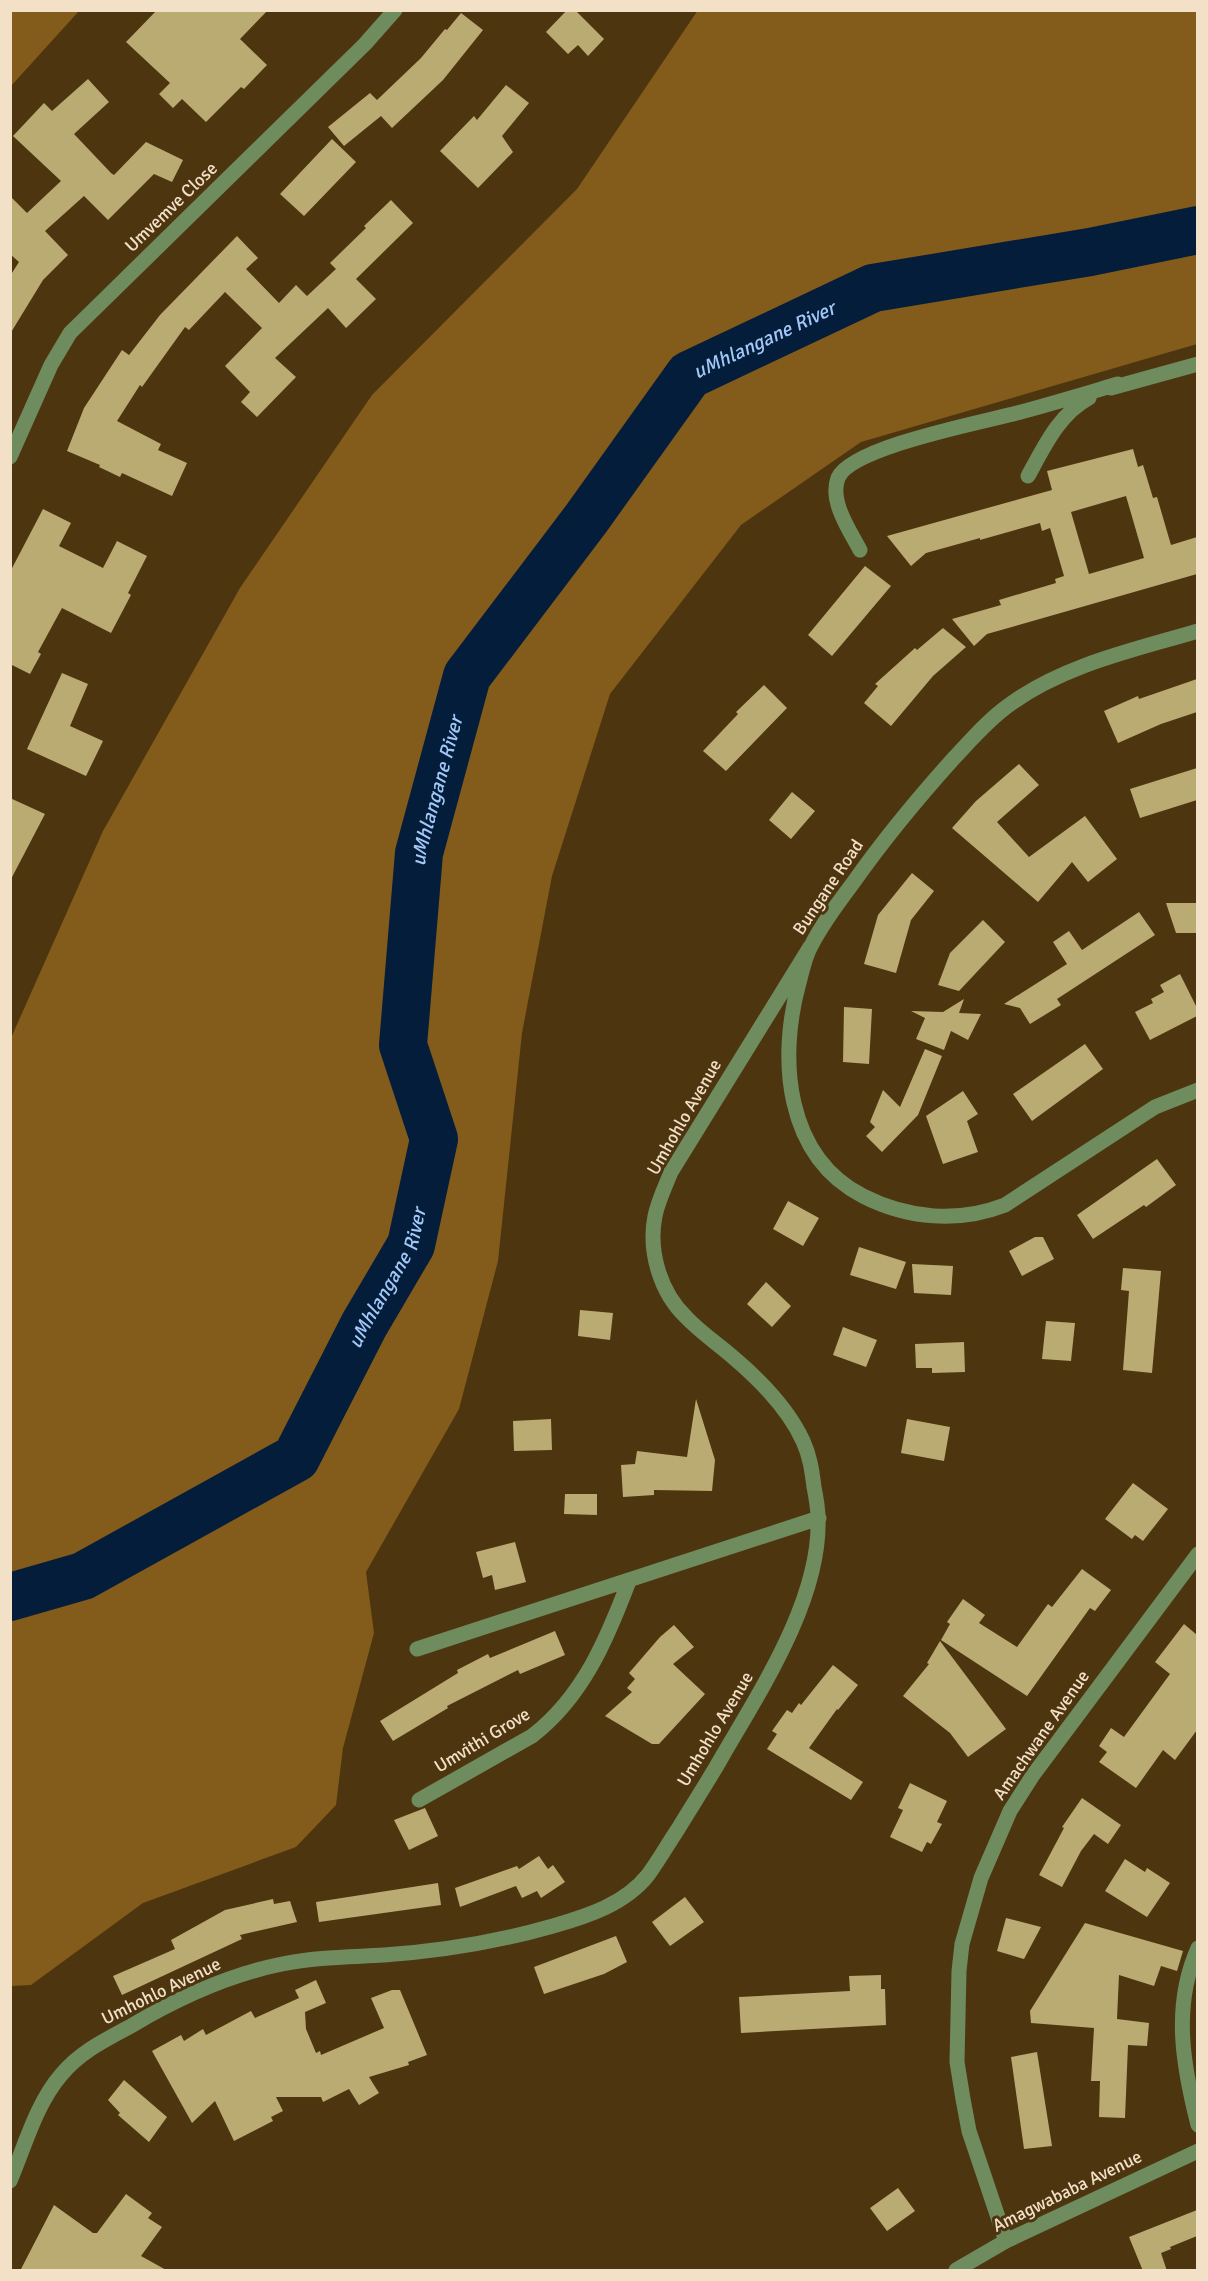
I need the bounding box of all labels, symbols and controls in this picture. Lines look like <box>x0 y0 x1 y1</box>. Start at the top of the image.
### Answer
street label: Umvemve Close <box>120 157 222 257</box>
water label: uMhlangane River <box>689 294 841 384</box>
water label: uMhlangane River <box>405 711 469 867</box>
street label: Bungane Road <box>788 835 868 939</box>
street label: Umhohlo Avenue <box>642 1055 726 1179</box>
water label: uMhlangane River <box>342 1203 432 1352</box>
street label: Amachwane Avenue <box>988 1666 1094 1804</box>
street label: Umhohlo Avenue <box>672 1668 758 1790</box>
street label: Umvithi Grove <box>430 1703 534 1777</box>
street label: Umhohlo Avenue <box>98 1953 224 2029</box>
street label: Amagwababa Avenue <box>989 2145 1145 2237</box>

